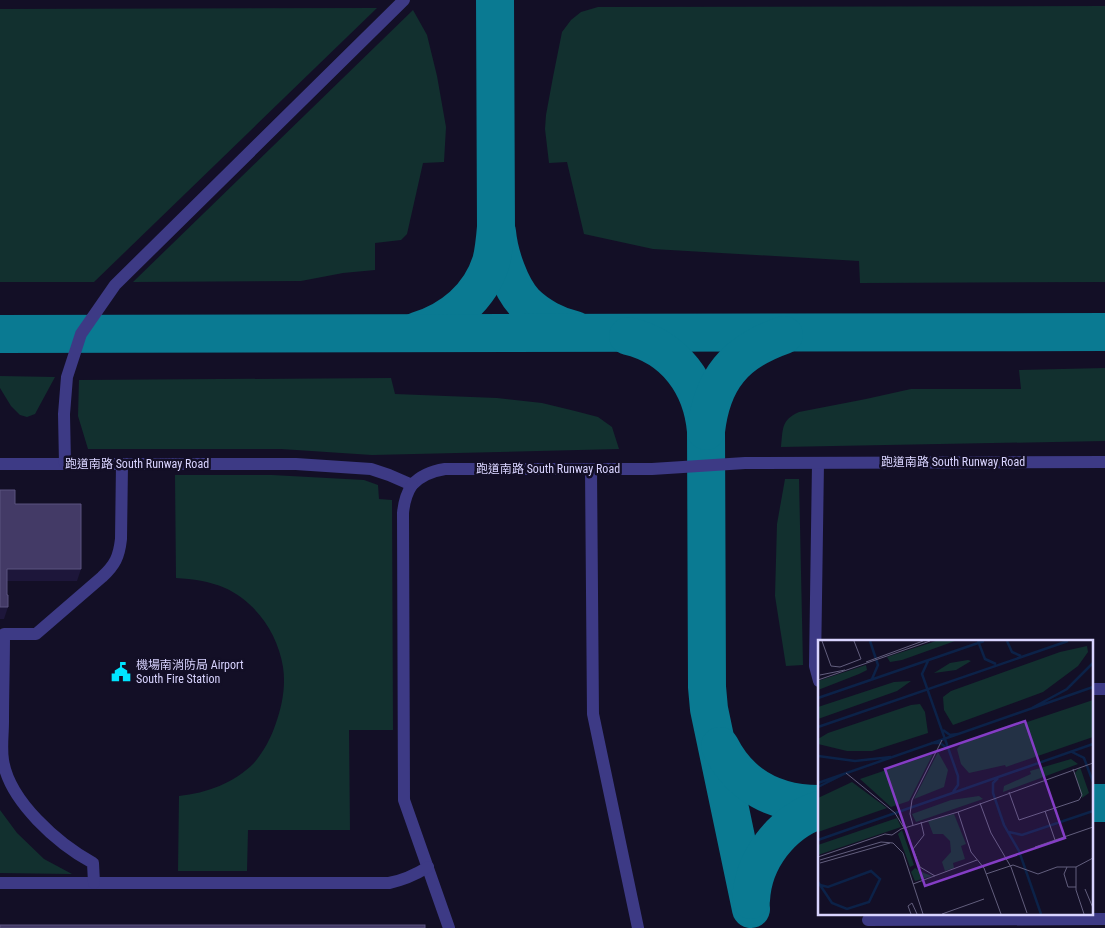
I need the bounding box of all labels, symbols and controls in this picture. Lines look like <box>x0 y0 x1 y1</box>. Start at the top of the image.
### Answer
street label: 跑道南路 South Runway Road <box>881 455 1025 469</box>
street label: 跑道南路 South Runway Road <box>65 457 209 471</box>
street label: 跑道南路 South Runway Road <box>476 462 620 476</box>
inset map <box>818 640 1092 916</box>
place label: 機場南消防局 Airport South Fire Station <box>136 658 244 686</box>
public building icon: 機場南消防局 Airport South Fire Station <box>110 661 132 683</box>

